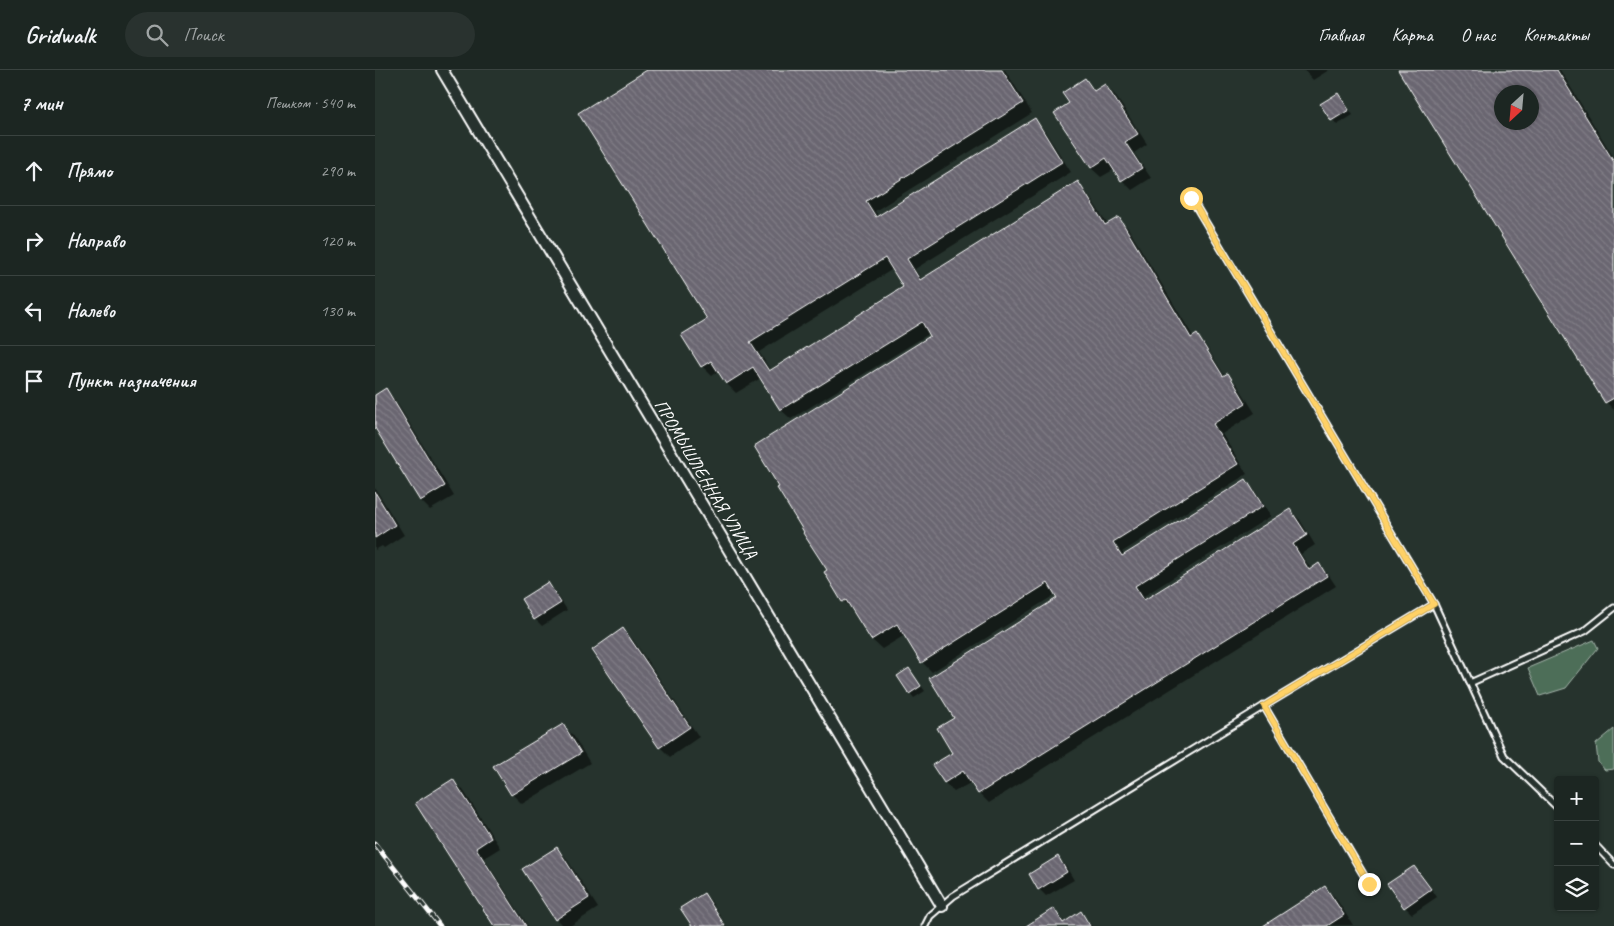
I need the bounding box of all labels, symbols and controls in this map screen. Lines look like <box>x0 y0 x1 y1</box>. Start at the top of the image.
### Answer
search box <box>125 12 475 57</box>
text: Gridwalk <box>25 20 95 50</box>
icon: search <box>143 21 171 49</box>
text: Поиск <box>183 23 224 47</box>
text: Главная <box>1319 24 1364 46</box>
text: Карта <box>1392 24 1433 46</box>
text: О нас <box>1461 24 1496 46</box>
text: Контакты <box>1524 24 1589 46</box>
north arrow <box>1494 85 1539 130</box>
text: 7 мин <box>20 90 63 116</box>
text: Пешком · 540 m <box>266 93 355 113</box>
icon: ahead <box>20 157 48 185</box>
text: Прямо <box>67 159 112 183</box>
text: 290 m <box>321 161 355 181</box>
route start <box>1180 187 1203 210</box>
icon: right <box>20 227 48 255</box>
text: Направо <box>67 229 125 253</box>
text: 120 m <box>321 231 355 251</box>
icon: left <box>20 297 48 325</box>
text: Налево <box>67 299 115 323</box>
text: 130 m <box>321 301 355 321</box>
icon: arrive <box>20 367 48 395</box>
text: Пункт назначения <box>67 369 196 393</box>
street label: ПРОМЫШЛЕННАЯ УЛИЦА <box>650 395 763 564</box>
map controls <box>1554 776 1599 911</box>
button: + <box>1554 776 1599 821</box>
button: − <box>1554 821 1599 866</box>
button: layers <box>1554 866 1599 911</box>
route end <box>1358 873 1381 896</box>

